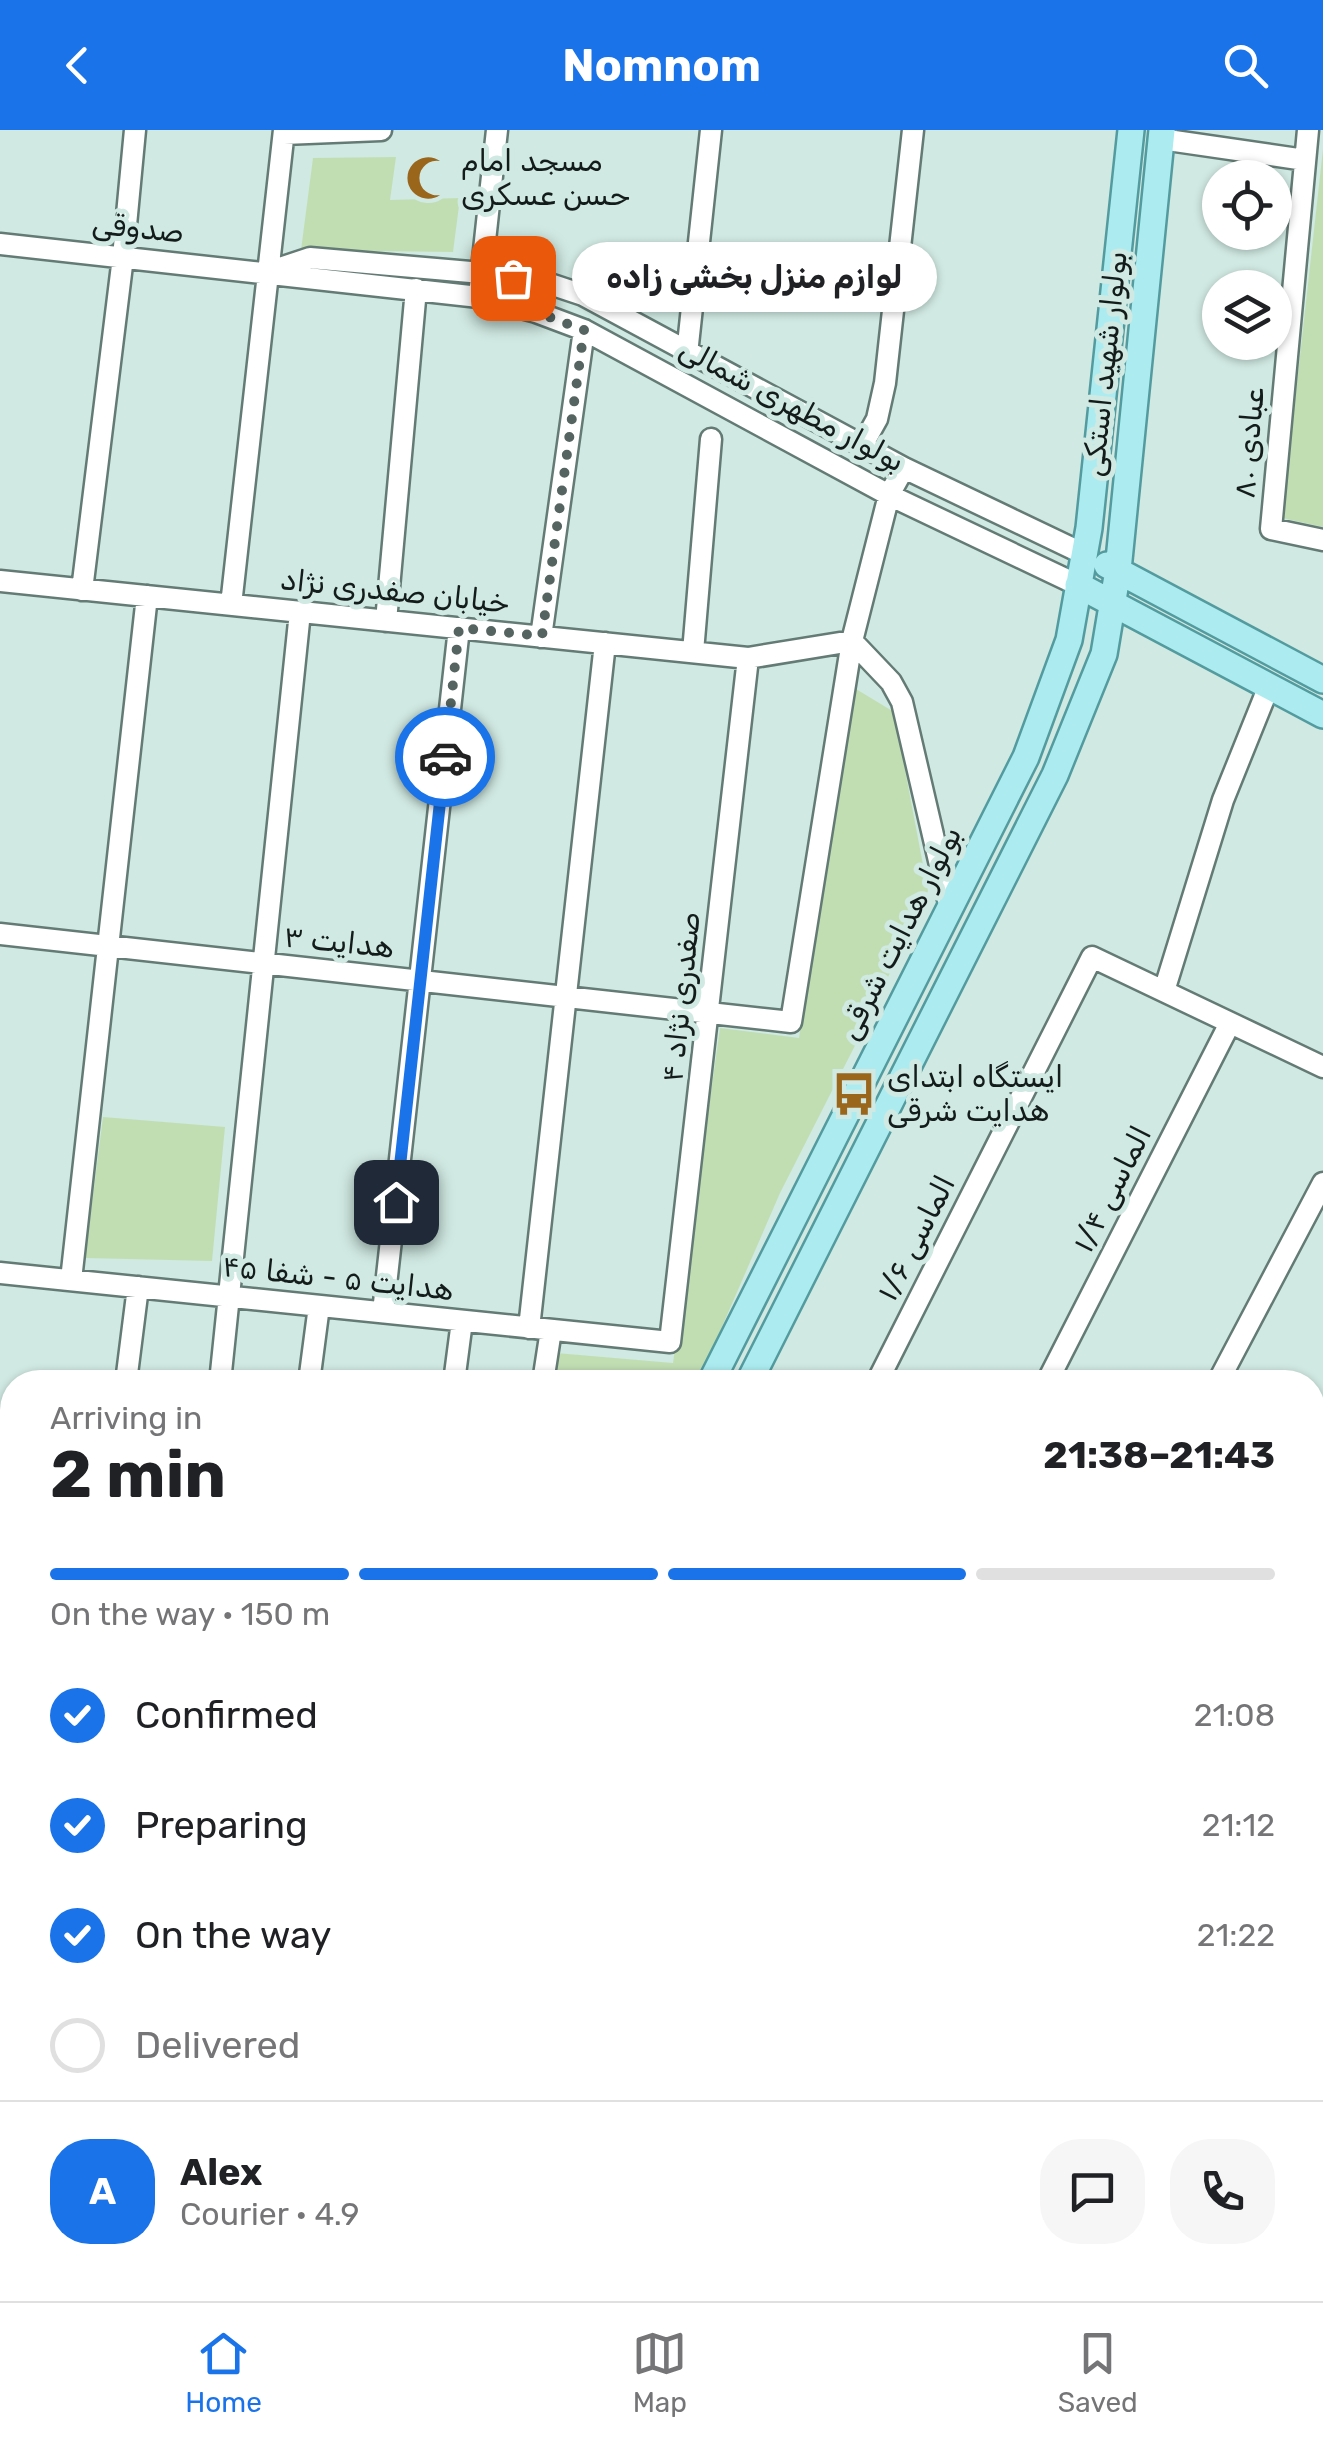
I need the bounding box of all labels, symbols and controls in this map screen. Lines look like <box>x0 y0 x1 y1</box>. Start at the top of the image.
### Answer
icon: back <box>50 38 105 93</box>
icon: search <box>1218 38 1273 93</box>
text: Nomnom <box>562 39 761 92</box>
place label: مسجد امام حسن عسکری <box>461 143 631 213</box>
mosque icon: مسجد امام حسن عسکری <box>404 154 452 202</box>
map controls <box>1202 160 1292 360</box>
button: locate <box>1202 160 1292 250</box>
street label: صدوقی <box>90 205 186 251</box>
pin <box>471 236 556 321</box>
callout: لوازم منزل بخشی زاده <box>573 243 938 313</box>
street label: بولوار شهید استکی <box>1075 249 1135 479</box>
icon: bag <box>486 251 541 306</box>
text: لوازم منزل بخشی زاده <box>606 258 903 296</box>
button: layers <box>1202 270 1292 360</box>
street label: بولوار مطهری شمالی <box>673 330 911 480</box>
street label: عبادی ۸۰ <box>1226 386 1272 500</box>
street label: خیابان صفدری نژاد <box>278 561 512 621</box>
courier <box>395 707 495 807</box>
icon: car <box>418 730 473 785</box>
street label: بولوار هدایت شرقی <box>831 820 969 1046</box>
street label: صفدری نژاد ۴ <box>654 910 708 1084</box>
street label: هدایت ۳ <box>282 918 396 966</box>
place label: ایستگاه ابتدای هدایت شرقی <box>887 1059 1063 1129</box>
bus stop icon: ایستگاه ابتدای هدایت شرقی <box>830 1070 878 1118</box>
street label: الماسی ۱/۴ <box>1065 1120 1159 1258</box>
pin <box>354 1160 439 1245</box>
street label: الماسی ۱/۶ <box>869 1169 963 1307</box>
icon: home <box>369 1175 424 1230</box>
street label: هدایت ۵ - شفا ۴۵ <box>221 1248 455 1308</box>
text: Arriving in <box>50 1399 202 1437</box>
text: 21:38–21:43 <box>1043 1432 1275 1478</box>
text: 2 min <box>50 1436 226 1513</box>
text: On the way · 150 m <box>50 1595 330 1633</box>
icon: check <box>50 1688 105 1743</box>
text: Confirmed <box>135 1692 318 1738</box>
text: 21:08 <box>1194 1696 1275 1734</box>
icon: check <box>50 1798 105 1853</box>
text: Preparing <box>135 1802 308 1848</box>
text: 21:12 <box>1202 1806 1275 1844</box>
icon: check <box>50 1908 105 1963</box>
text: On the way <box>135 1912 331 1958</box>
text: 21:22 <box>1197 1916 1275 1954</box>
text: Delivered <box>135 2022 300 2068</box>
button: chat <box>1040 2139 1145 2244</box>
button: phone <box>1170 2139 1275 2244</box>
text: Alex <box>180 2149 262 2195</box>
text: A <box>89 2168 116 2214</box>
text: Courier · 4.9 <box>180 2195 359 2233</box>
tab: Home <box>185 2326 262 2419</box>
tab: Map <box>632 2326 687 2419</box>
tab: Saved <box>1058 2326 1138 2419</box>

